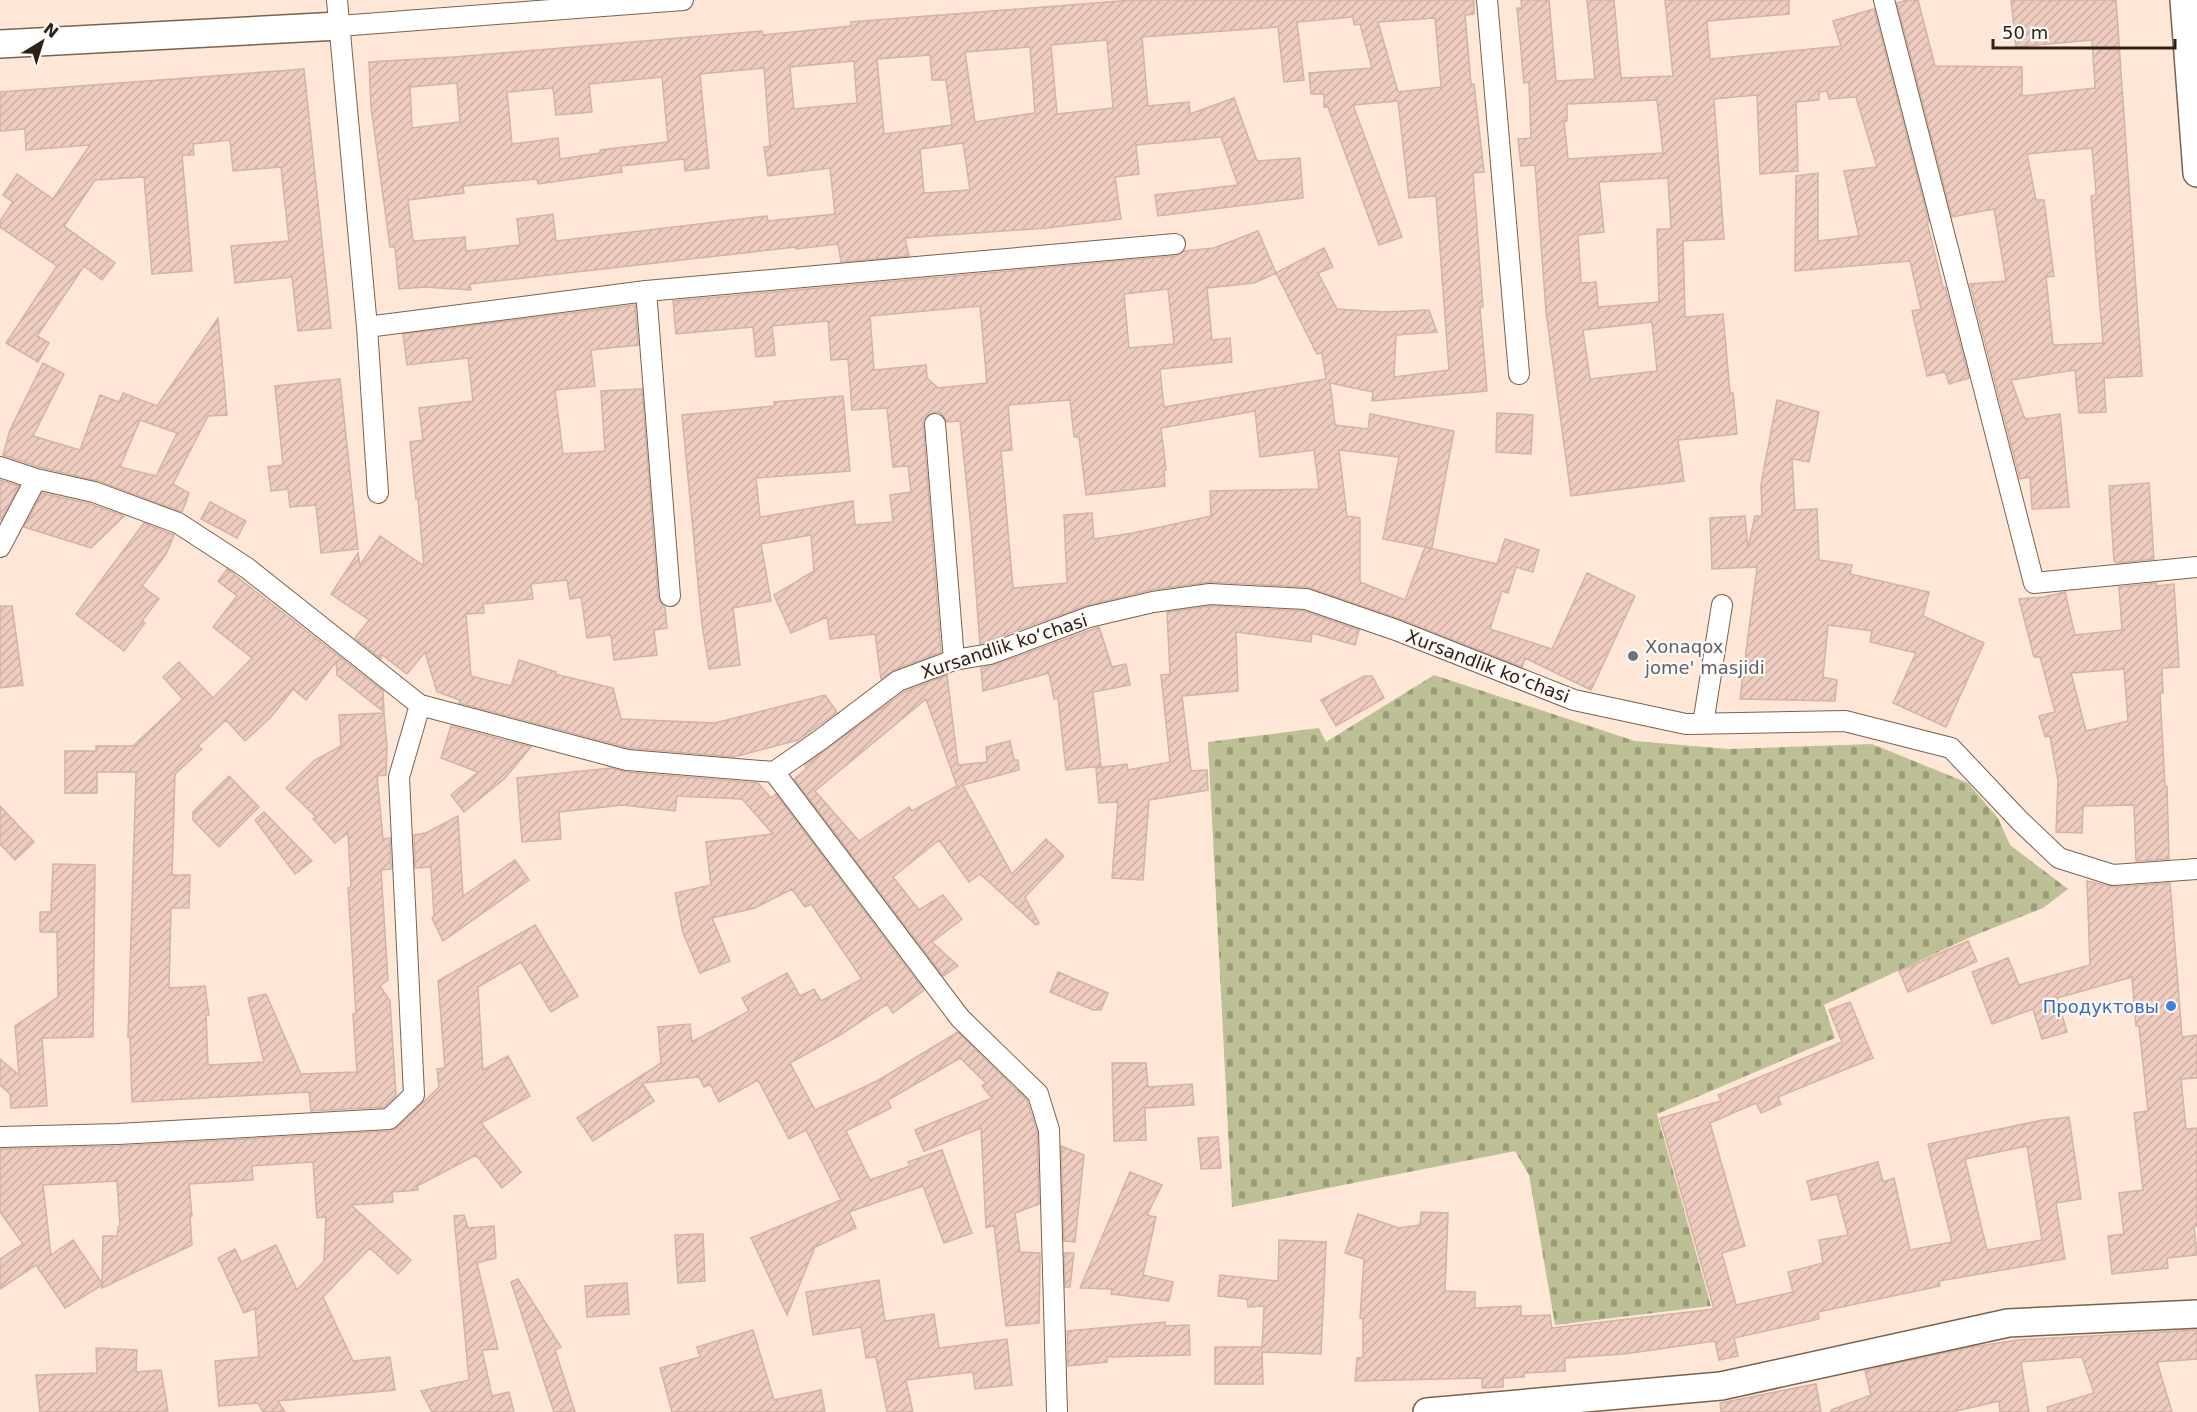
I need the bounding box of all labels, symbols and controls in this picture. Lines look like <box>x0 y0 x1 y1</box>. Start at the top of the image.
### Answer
north arrow <box>12 12 72 72</box>
scale bar <box>1993 12 2174 50</box>
text: N <box>40 19 62 42</box>
text: 50 m <box>2002 22 2048 43</box>
street label: Xursandlik koʻchasi <box>918 609 1090 683</box>
street label: Xursandlik koʻchasi <box>1403 625 1573 707</box>
place label: Xonaqox jome' masjidi <box>1644 636 1765 678</box>
marker: Xonaqox jome' masjidi <box>1626 649 1640 663</box>
place label: Продуктовы <box>2043 996 2159 1017</box>
marker: Продуктовы <box>2164 999 2178 1013</box>

